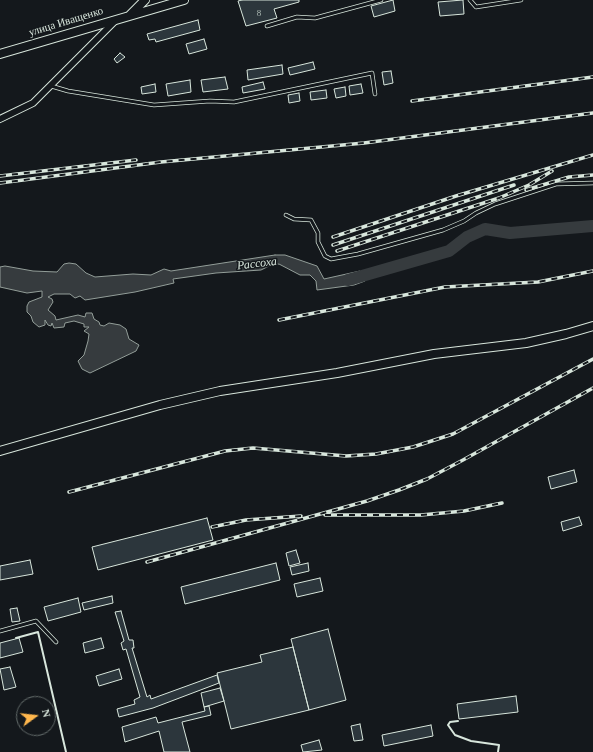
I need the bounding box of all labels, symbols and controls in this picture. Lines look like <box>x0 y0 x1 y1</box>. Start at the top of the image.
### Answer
street label: улица Иващенко <box>27 4 105 40</box>
house number: 8 <box>257 9 261 19</box>
water label: Рассоха <box>236 254 278 274</box>
north arrow <box>16 696 56 736</box>
text: N <box>40 708 53 719</box>

